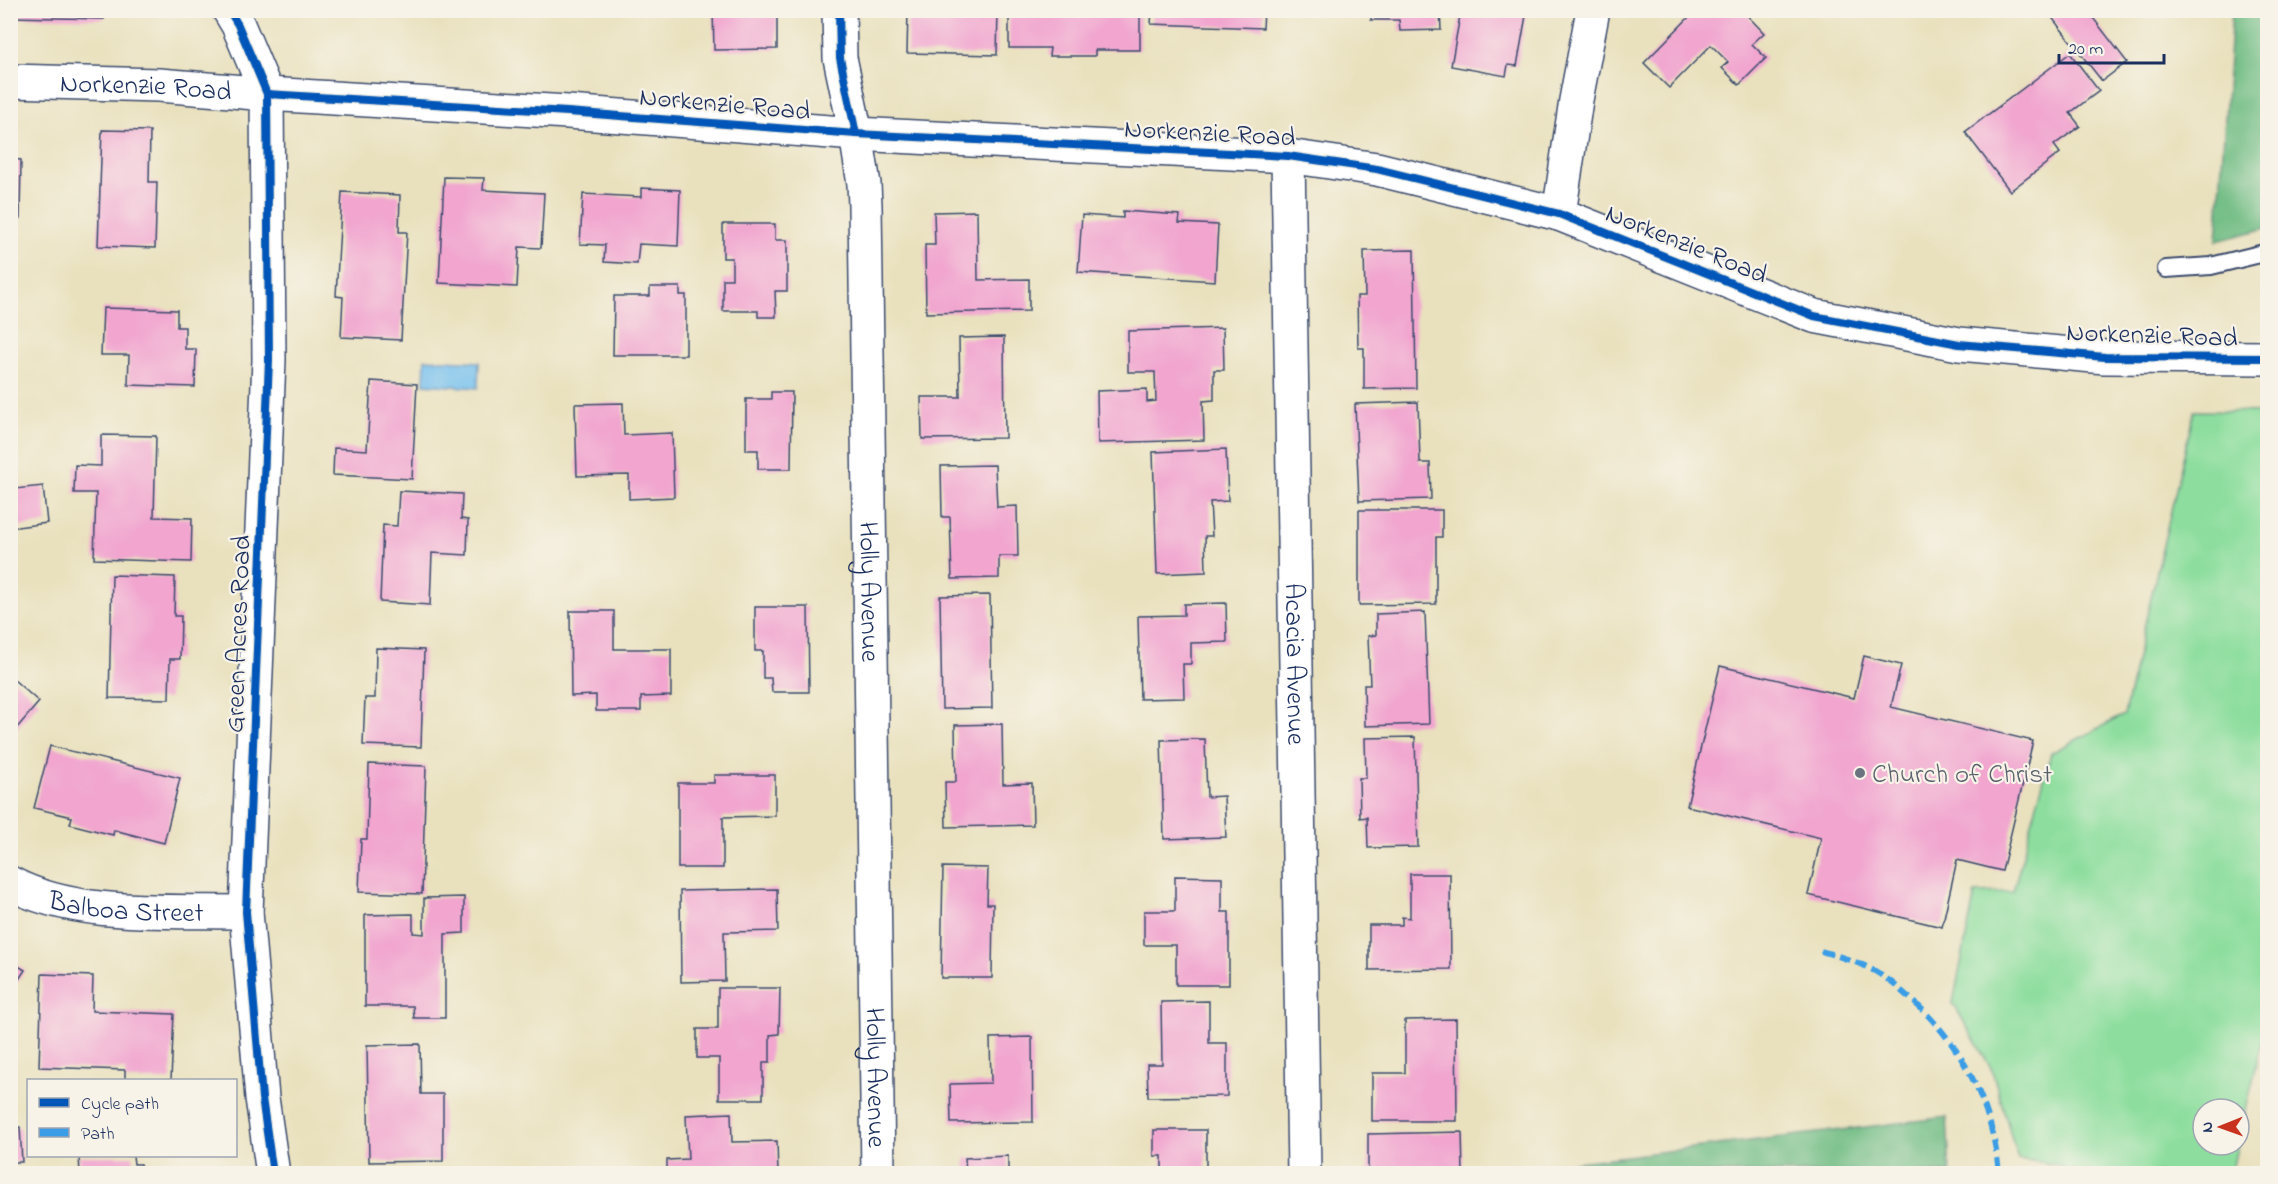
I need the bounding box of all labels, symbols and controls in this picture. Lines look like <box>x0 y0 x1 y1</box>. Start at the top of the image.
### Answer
scale bar <box>2059 27 2164 65</box>
text: 20 m <box>2068 37 2103 63</box>
street label: Norkenzie Road <box>60 65 233 113</box>
street label: Norkenzie Road <box>638 79 812 132</box>
street label: Norkenzie Road <box>1123 111 1297 158</box>
street label: Norkenzie Road <box>1599 195 1773 296</box>
street label: Norkenzie Road <box>2065 314 2238 359</box>
street label: Holly Avenue <box>847 521 888 663</box>
street label: Green Acres Road <box>217 535 262 734</box>
street label: Acacia Avenue <box>1273 583 1314 746</box>
place label: Church of Christ <box>1872 756 2052 795</box>
marker: Church of Christ <box>1853 766 1867 780</box>
street label: Balboa Street <box>43 882 204 934</box>
street label: Holly Avenue <box>854 1007 895 1149</box>
legend <box>27 1079 237 1157</box>
text: Cycle path <box>81 1092 159 1118</box>
north arrow <box>2191 1097 2251 1157</box>
text: N <box>2196 1121 2220 1133</box>
text: Path <box>81 1122 115 1148</box>

